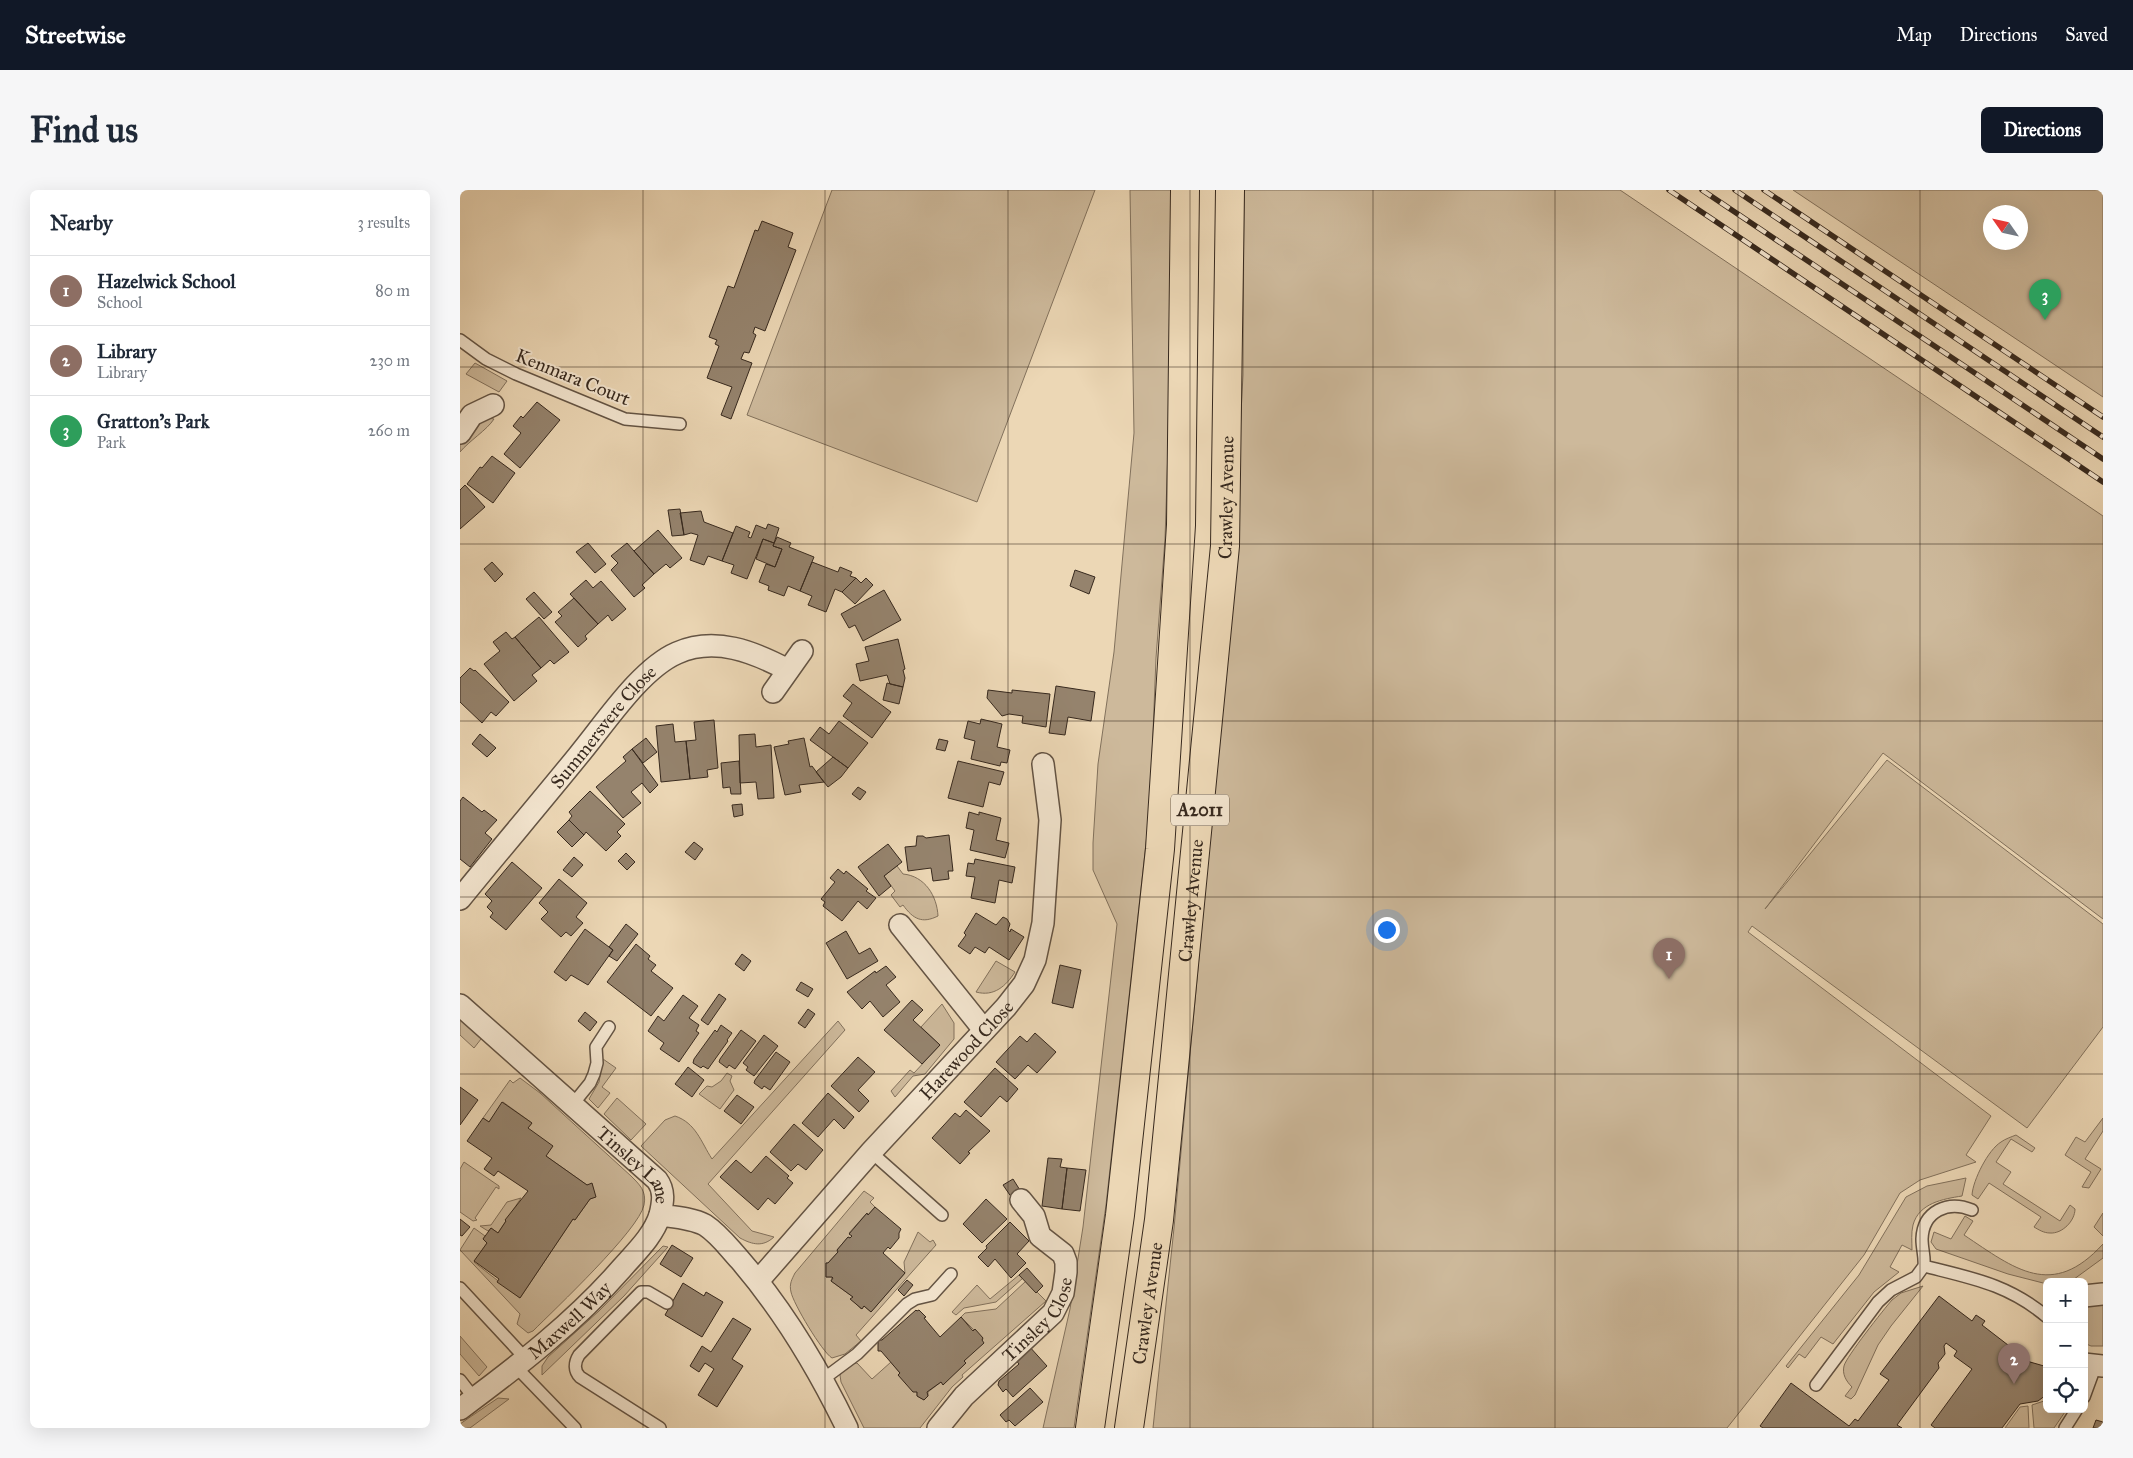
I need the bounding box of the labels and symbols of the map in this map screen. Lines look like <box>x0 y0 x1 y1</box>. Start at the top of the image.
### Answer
north arrow <box>1983 205 2028 250</box>
pin: 3 <box>2029 279 2061 320</box>
street label: Kenmara Court <box>512 344 634 410</box>
street label: Crawley Avenue <box>1212 435 1238 560</box>
street label: Summersvere Close <box>545 660 661 793</box>
road number: A2011 <box>1171 794 1229 826</box>
street label: Crawley Avenue <box>1173 838 1208 963</box>
your location <box>1374 917 1400 943</box>
pin: 1 <box>1653 938 1685 979</box>
street label: Harewood Close <box>914 996 1018 1104</box>
street label: Tinsley Lane <box>592 1121 674 1205</box>
street label: Crawley Avenue <box>1127 1241 1167 1366</box>
street label: Maxwell Way <box>523 1276 616 1364</box>
street label: Tinsley Close <box>997 1276 1077 1366</box>
pin: 2 <box>1998 1343 2030 1384</box>

